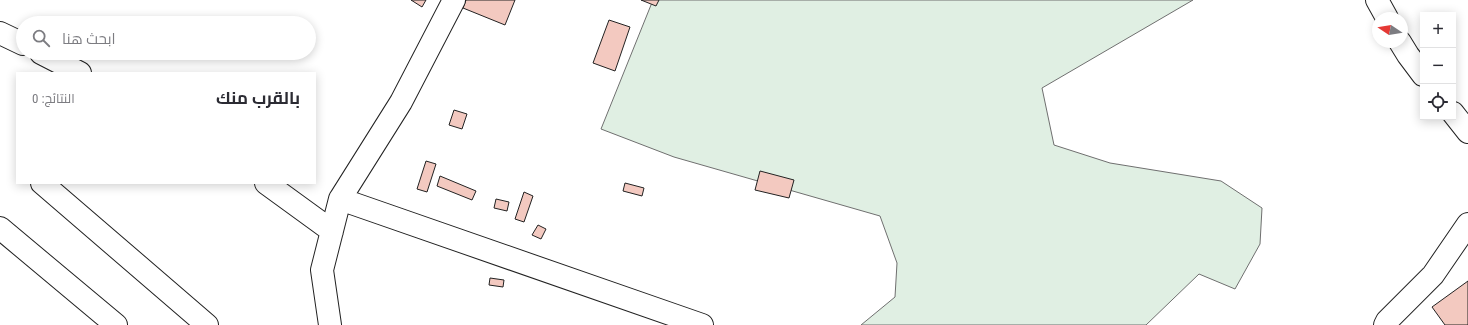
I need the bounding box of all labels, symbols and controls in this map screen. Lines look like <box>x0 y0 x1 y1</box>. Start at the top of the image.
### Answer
north arrow <box>1372 12 1408 48</box>
map controls <box>1420 12 1456 120</box>
button: + <box>1420 12 1456 48</box>
search box <box>16 16 316 60</box>
icon: search <box>30 27 52 49</box>
text: ابحث هنا <box>62 30 116 48</box>
button: − <box>1420 48 1456 84</box>
button: locate <box>1420 84 1456 120</box>
text: بالقرب منك <box>216 88 300 108</box>
text: النتائج: 0 <box>32 91 75 106</box>

